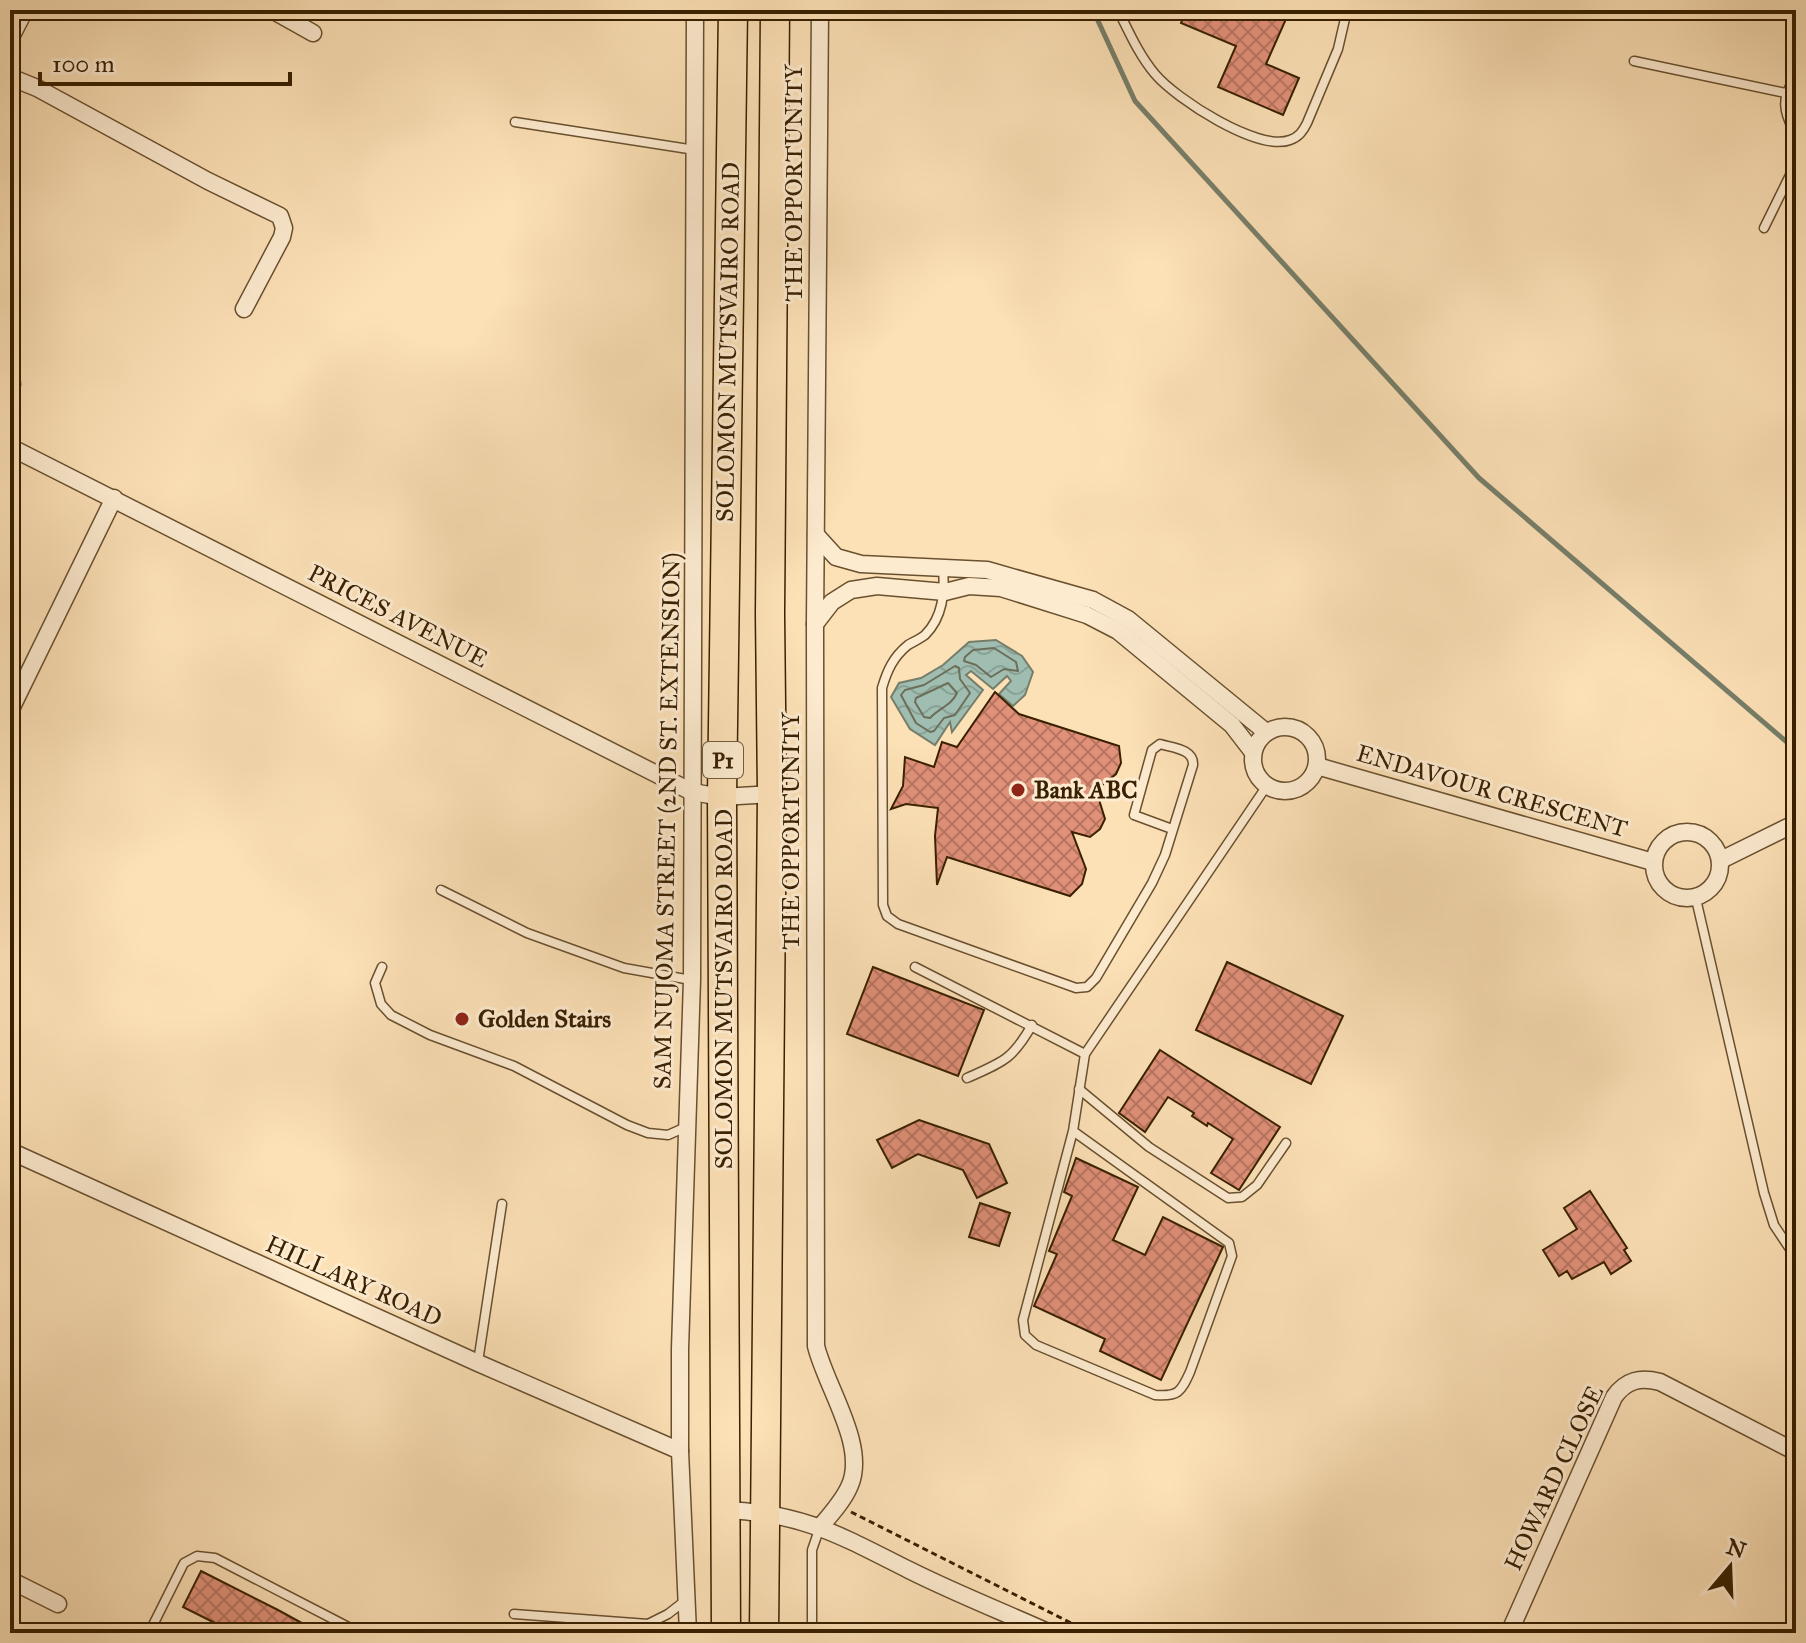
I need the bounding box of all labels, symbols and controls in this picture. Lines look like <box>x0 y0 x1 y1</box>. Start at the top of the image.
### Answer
scale bar <box>40 36 290 86</box>
text: 100 m <box>52 49 115 79</box>
street label: THE OPPORTUNITY <box>779 64 809 302</box>
street label: SOLOMON MUTSVAIRO ROAD <box>710 162 746 522</box>
street label: SAM NUJOMA STREET (2ND ST. EXTENSION) <box>647 552 687 1090</box>
street label: PRICES AVENUE <box>303 558 493 674</box>
street label: THE OPPORTUNITY <box>776 712 806 950</box>
street label: ENDAVOUR CRESCENT <box>1353 738 1631 844</box>
road number: P1 <box>703 742 743 778</box>
place label: Bank ABC <box>1034 775 1138 805</box>
marker: Bank ABC <box>1009 781 1027 799</box>
street label: SOLOMON MUTSVAIRO ROAD <box>709 809 739 1169</box>
place label: Golden Stairs <box>478 1004 611 1034</box>
marker: Golden Stairs <box>453 1010 471 1028</box>
street label: HILLARY ROAD <box>261 1229 447 1333</box>
street label: HOWARD CLOSE <box>1498 1381 1610 1575</box>
north arrow <box>1690 1527 1770 1607</box>
text: N <box>1723 1533 1750 1564</box>

